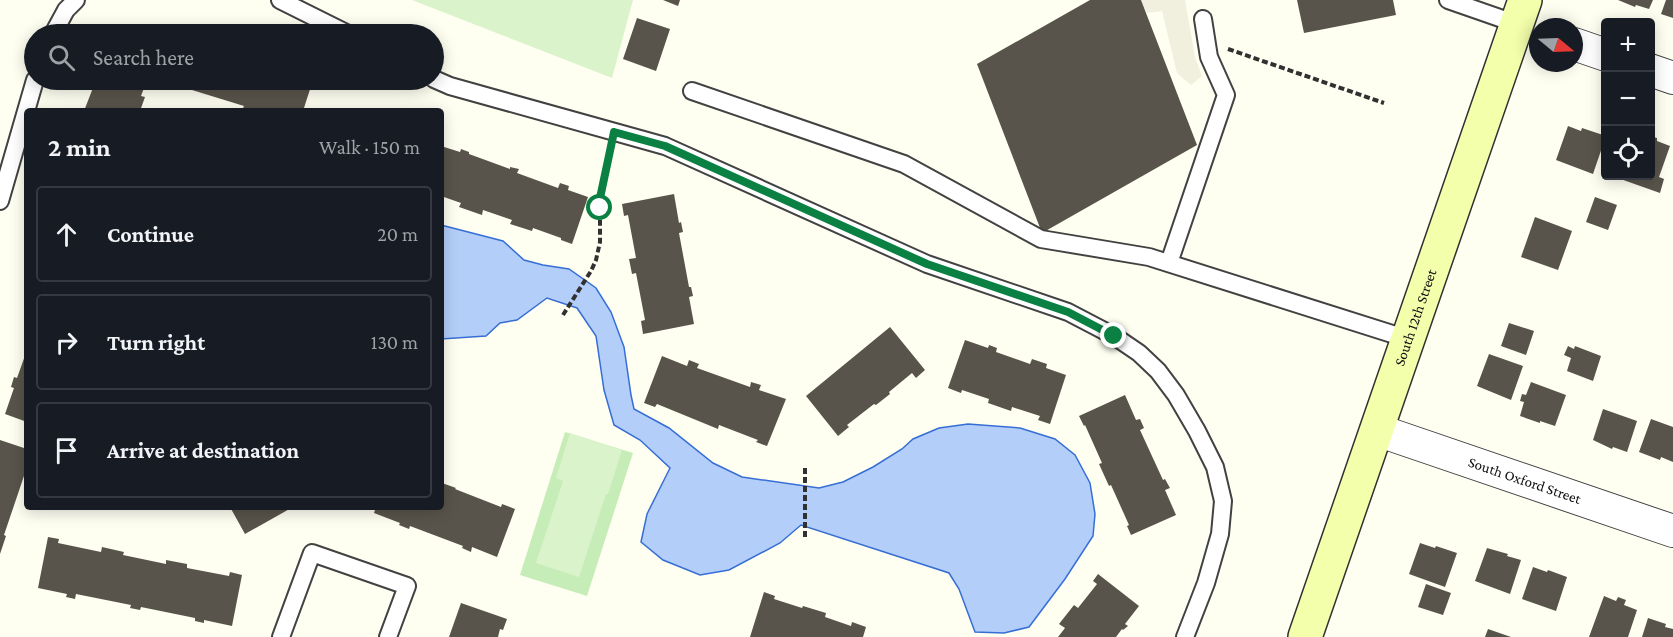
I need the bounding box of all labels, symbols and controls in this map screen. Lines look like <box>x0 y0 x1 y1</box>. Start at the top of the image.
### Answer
north arrow <box>1529 18 1583 72</box>
map controls <box>1601 18 1655 180</box>
button: + <box>1601 18 1655 72</box>
search box <box>24 24 444 90</box>
icon: search <box>45 41 78 74</box>
text: Search here <box>93 45 194 70</box>
button: − <box>1601 72 1655 126</box>
button: locate <box>1601 126 1655 180</box>
text: 2 min <box>48 133 111 162</box>
text: Walk · 150 m <box>319 136 420 158</box>
route start <box>586 194 612 220</box>
icon: ahead <box>50 218 83 251</box>
text: Continue <box>107 222 194 247</box>
text: 20 m <box>377 223 418 245</box>
street label: South 12th Street <box>1391 266 1440 368</box>
route end <box>1100 322 1126 348</box>
icon: right <box>50 326 83 359</box>
text: Turn right <box>107 330 205 355</box>
text: 130 m <box>371 331 418 353</box>
icon: arrive <box>50 434 83 467</box>
text: Arrive at destination <box>107 438 299 463</box>
street label: South Oxford Street <box>1466 454 1584 507</box>

